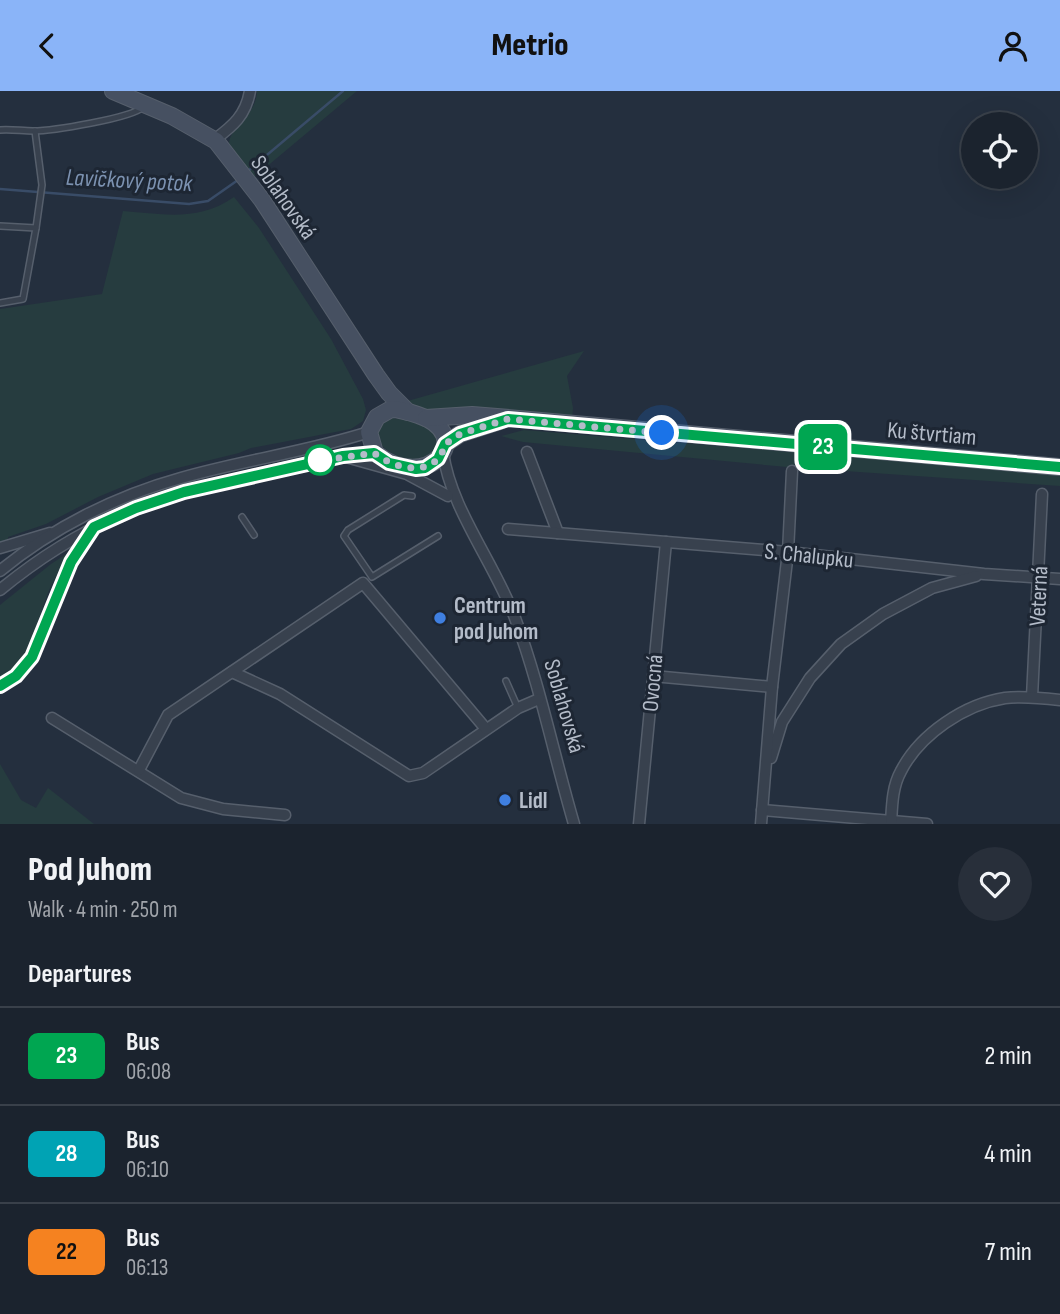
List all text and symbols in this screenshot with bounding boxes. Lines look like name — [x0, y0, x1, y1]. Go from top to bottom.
text: Metrio — [492, 26, 568, 65]
icon: back — [28, 27, 66, 65]
icon: person — [994, 27, 1032, 65]
map controls — [961, 112, 1038, 189]
button: locate — [961, 112, 1038, 189]
street label: Soblahovská — [244, 150, 322, 245]
water label: Lavičkový potok — [65, 163, 194, 198]
your location — [644, 415, 679, 450]
street label: Ku štvrtiam — [886, 416, 978, 452]
line badge: 23 — [792, 424, 854, 470]
text: 23 — [812, 432, 834, 461]
unlabelled marker — [305, 445, 335, 475]
street label: S. Chalupku — [763, 537, 855, 575]
street label: Veterná — [1023, 565, 1055, 627]
place label: Centrum pod Juhom — [454, 592, 538, 646]
marker: Centrum pod Juhom — [432, 610, 448, 626]
street label: Ovocná — [637, 653, 669, 713]
street label: Soblahovská — [537, 656, 591, 756]
place label: Lidl — [519, 787, 547, 815]
marker: Lidl — [497, 792, 513, 808]
button: heart — [958, 847, 1032, 921]
text: Pod Juhom — [28, 850, 152, 890]
text: Walk · 4 min · 250 m — [28, 896, 178, 924]
text: Departures — [28, 959, 132, 990]
text: Bus — [126, 1027, 160, 1058]
text: 23 — [56, 1041, 77, 1070]
text: 2 min — [984, 1041, 1032, 1072]
text: 06:08 — [126, 1058, 171, 1086]
text: Bus — [126, 1125, 160, 1156]
text: 28 — [56, 1139, 77, 1168]
text: 4 min — [984, 1139, 1032, 1170]
text: 06:10 — [126, 1156, 169, 1184]
text: Bus — [126, 1223, 160, 1254]
text: 22 — [56, 1237, 77, 1266]
text: 7 min — [985, 1237, 1032, 1268]
text: 06:13 — [126, 1254, 168, 1282]

